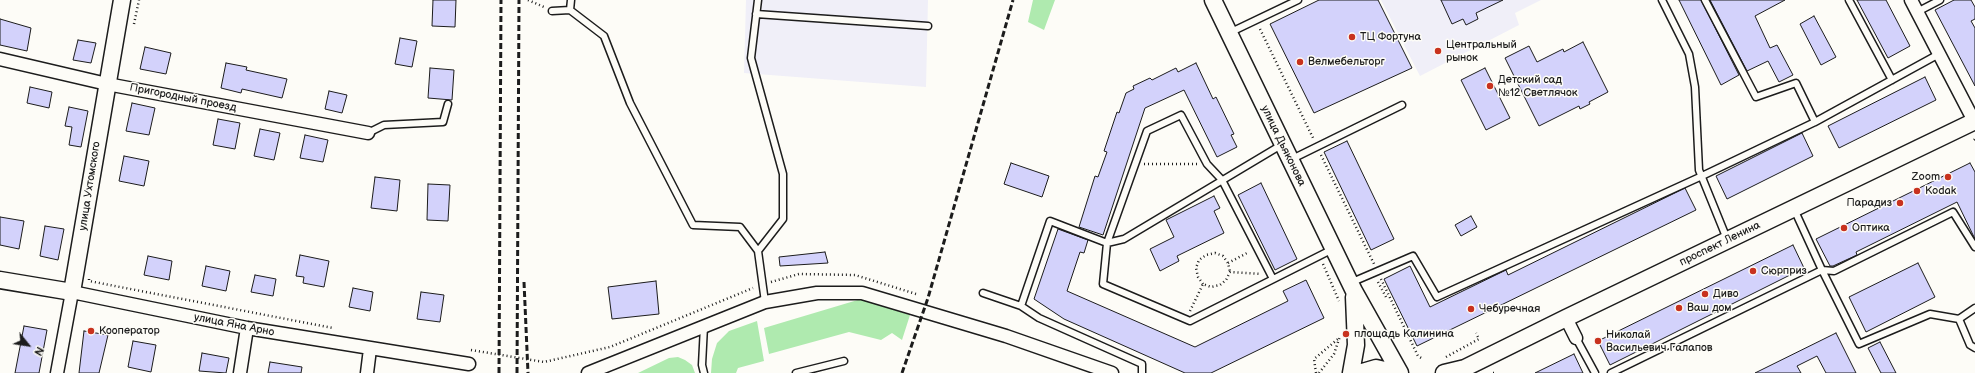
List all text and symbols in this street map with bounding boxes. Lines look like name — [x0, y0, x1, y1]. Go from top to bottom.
place label: ТЦ Фортуна — [1360, 30, 1421, 44]
marker: ТЦ Фортуна — [1347, 32, 1357, 42]
place label: Центральный рынок — [1446, 38, 1517, 64]
marker: Центральный рынок — [1433, 46, 1443, 56]
place label: Велмебельторг — [1308, 55, 1385, 69]
marker: Велмебельторг — [1295, 57, 1305, 67]
place label: Детский сад №12 Светлячок — [1498, 73, 1578, 99]
street label: Пригородный проезд — [128, 81, 238, 115]
marker: Детский сад №12 Светлячок — [1485, 81, 1495, 91]
street label: улица Дьяконова — [1258, 103, 1308, 189]
street label: улица Ухтомского — [76, 141, 104, 231]
place label: Zoom — [1912, 170, 1940, 184]
marker: Zoom — [1943, 172, 1953, 182]
place label: Kodak — [1925, 184, 1956, 198]
marker: Kodak — [1912, 186, 1922, 196]
place label: Парадиз — [1846, 196, 1892, 210]
marker: Парадиз — [1895, 198, 1905, 208]
street label: проспект Ленина — [1677, 219, 1763, 269]
place label: Оптика — [1852, 221, 1890, 235]
marker: Оптика — [1839, 223, 1849, 233]
place label: Сюрприз — [1761, 264, 1807, 278]
marker: Сюрприз — [1748, 266, 1758, 276]
place label: Диво — [1713, 287, 1738, 301]
marker: Диво — [1700, 289, 1710, 299]
place label: Ваш дом — [1687, 301, 1732, 315]
place label: Чебуречная — [1479, 302, 1540, 316]
marker: Ваш дом — [1674, 303, 1684, 313]
marker: Чебуречная — [1466, 304, 1476, 314]
street label: улица Яна Арно — [193, 311, 275, 339]
place label: Кооператор — [99, 324, 160, 338]
north arrow — [8, 325, 48, 365]
marker: Кооператор — [86, 326, 96, 336]
place label: площадь Калинина — [1354, 327, 1454, 341]
place label: Николай Васильевич Галапов — [1606, 328, 1713, 354]
marker: площадь Калинина — [1341, 329, 1351, 339]
marker: Николай Васильевич Галапов — [1593, 336, 1603, 346]
text: N — [31, 344, 47, 358]

